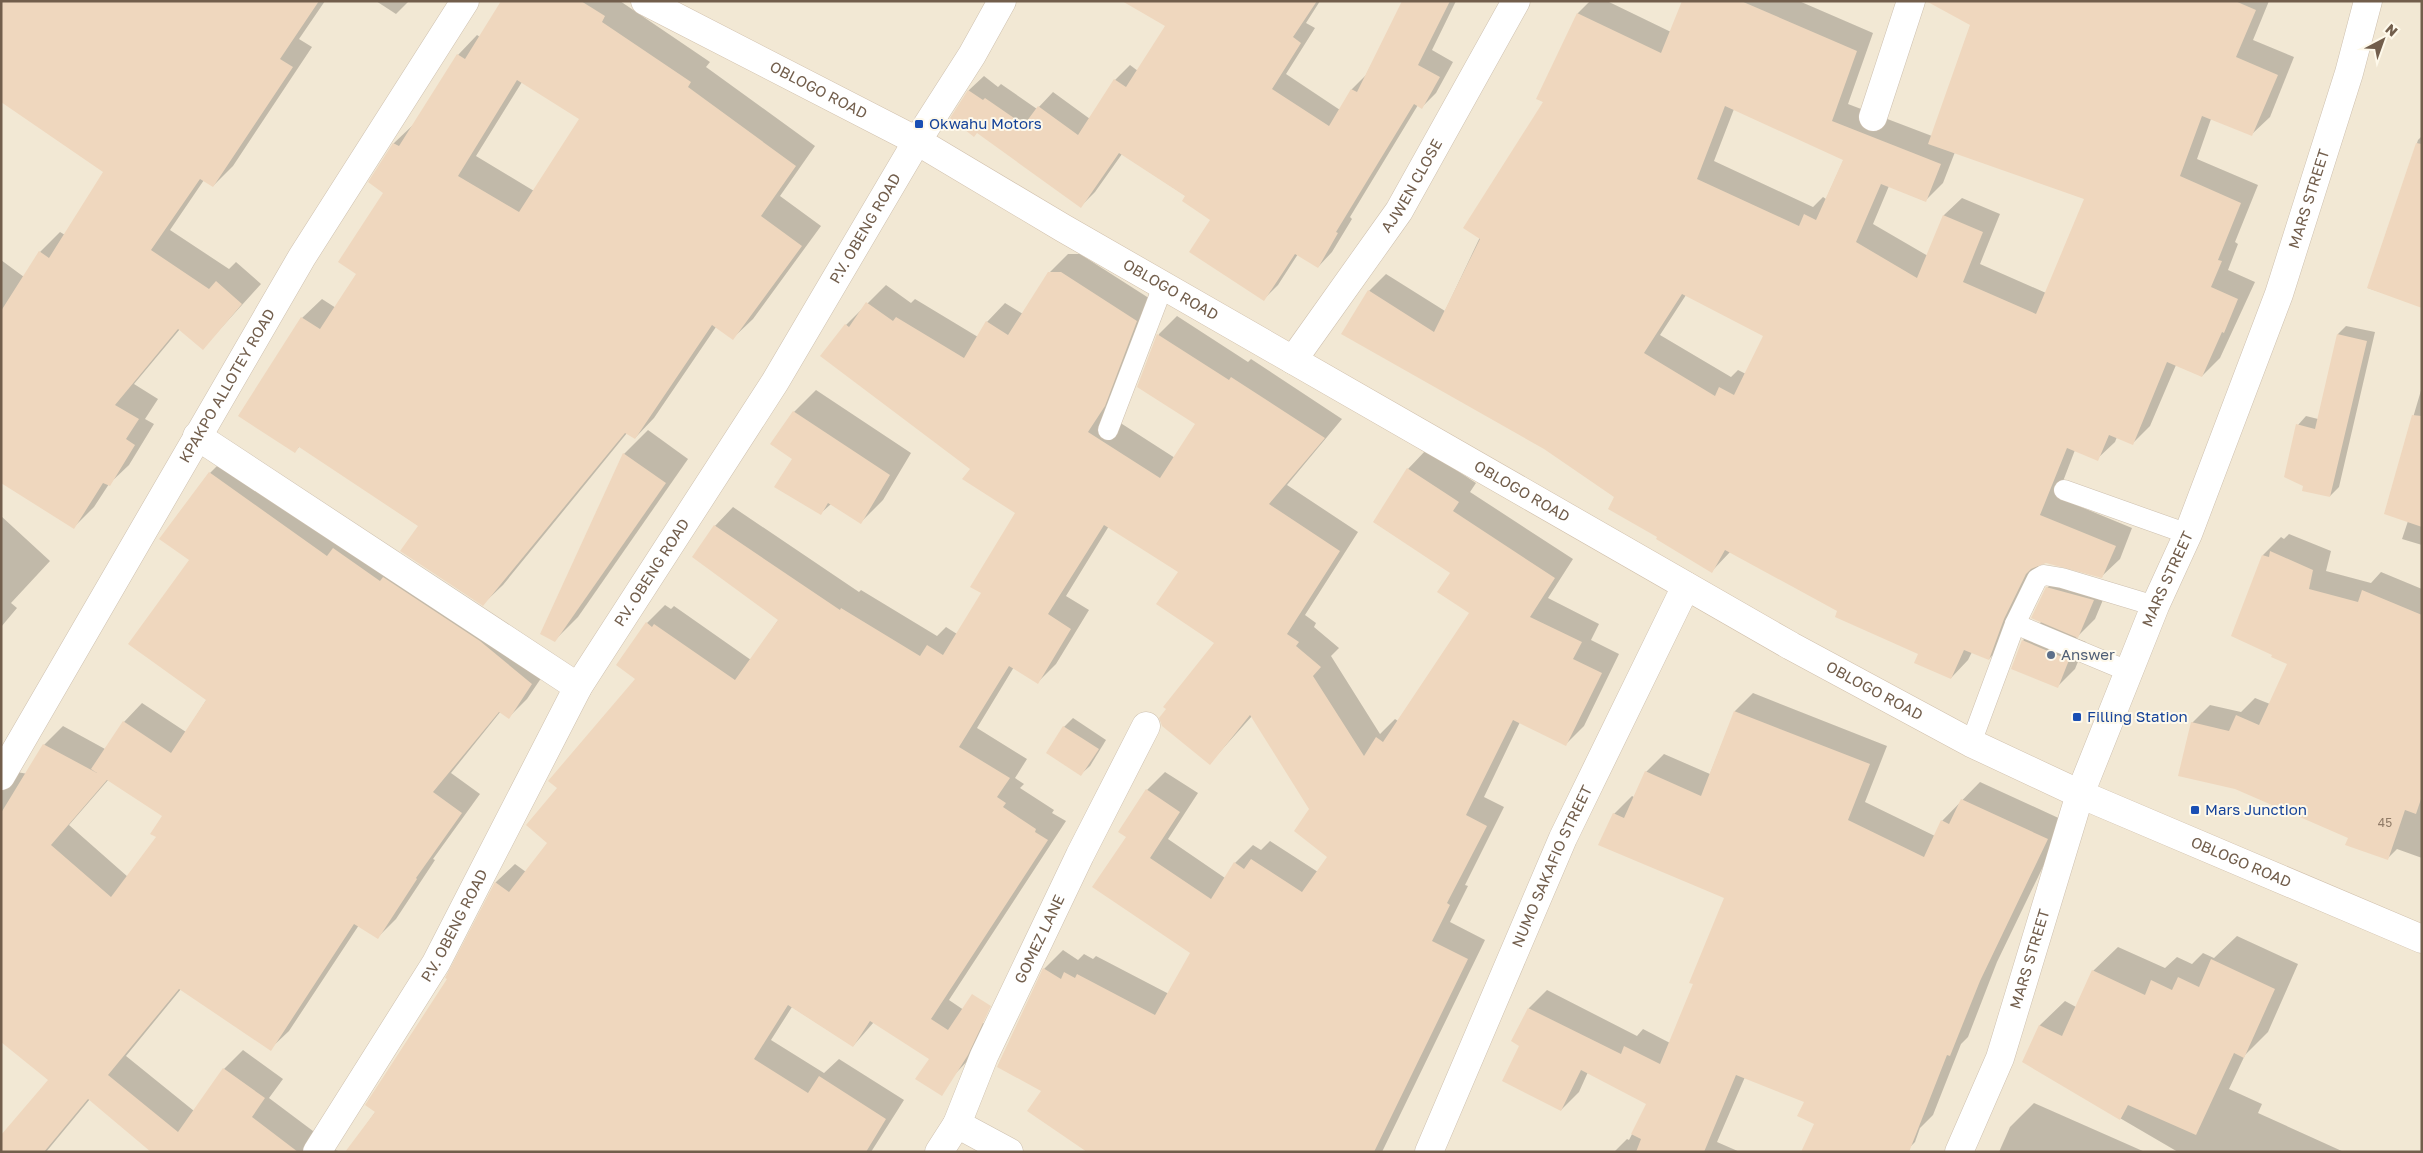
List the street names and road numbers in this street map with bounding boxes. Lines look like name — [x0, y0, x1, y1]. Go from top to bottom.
street label: OBLOGO ROAD — [767, 57, 871, 122]
street label: AJWEN CLOSE — [1377, 136, 1445, 236]
street label: MARS STREET — [2284, 147, 2332, 251]
street label: P.V. OBENG ROAD — [825, 170, 904, 286]
street label: OBLOGO ROAD — [1120, 254, 1222, 323]
street label: KPAKPO ALLOTEY ROAD — [175, 305, 278, 466]
street label: OBLOGO ROAD — [1471, 456, 1573, 525]
street label: P.V. OBENG ROAD — [610, 515, 693, 629]
street label: MARS STREET — [2138, 528, 2196, 629]
street label: OBLOGO ROAD — [1823, 657, 1926, 723]
street label: NUMO SAKAFIO STREET — [1507, 782, 1595, 950]
street label: OBLOGO ROAD — [2188, 832, 2294, 891]
street label: P.V. OBENG ROAD — [416, 866, 491, 985]
street label: GOMEZ LANE — [1010, 891, 1068, 986]
street label: MARS STREET — [2005, 907, 2053, 1011]

